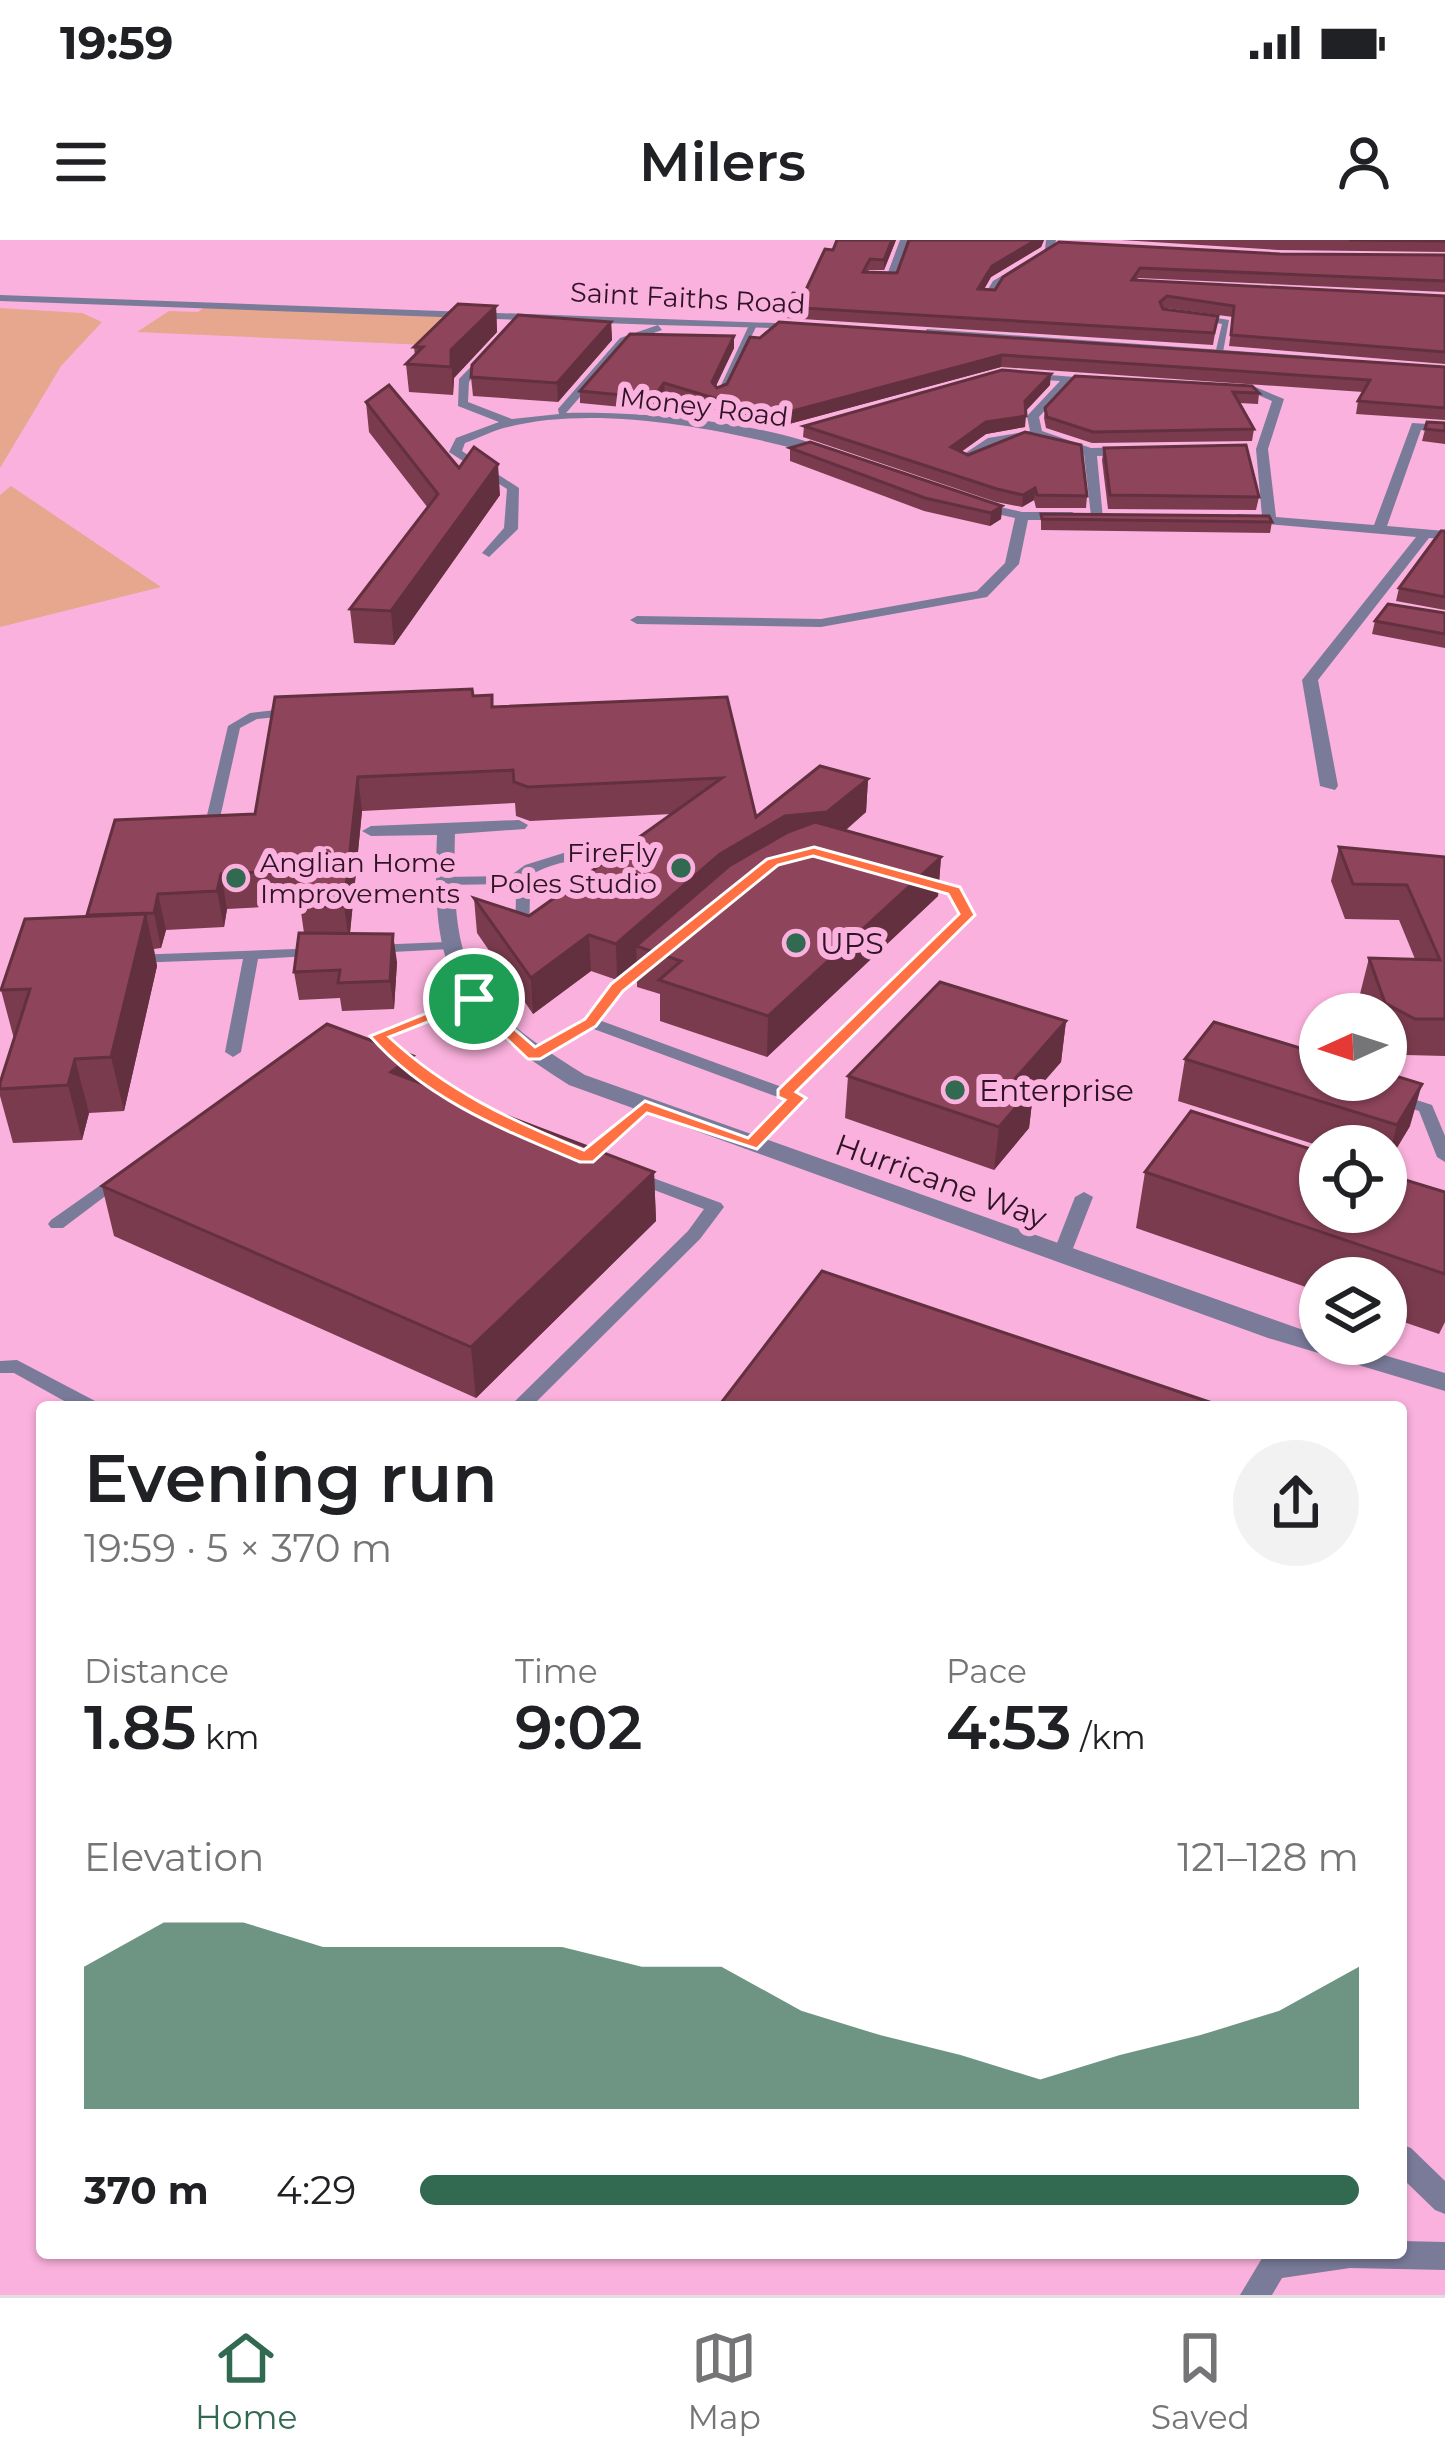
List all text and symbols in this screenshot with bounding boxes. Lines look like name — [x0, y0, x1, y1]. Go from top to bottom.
text: 19:59 — [60, 15, 174, 70]
icon: menu — [48, 129, 114, 195]
text: Milers — [639, 129, 806, 195]
icon: person — [1331, 129, 1397, 195]
street label: Saint Faiths Road — [569, 275, 807, 321]
street label: Money Road — [618, 380, 790, 434]
place label: FireFly Poles Studio — [489, 836, 657, 900]
place label: Anglian Home Improvements — [260, 846, 460, 910]
marker: FireFly Poles Studio — [668, 855, 694, 881]
marker: Anglian Home Improvements — [223, 865, 249, 891]
place label: UPS — [820, 925, 884, 962]
marker: UPS — [783, 930, 809, 956]
pin — [423, 948, 525, 1050]
icon: arrive — [441, 966, 507, 1032]
north arrow — [1299, 993, 1407, 1101]
map controls — [1299, 993, 1407, 1365]
place label: Enterprise — [979, 1072, 1134, 1109]
marker: Enterprise — [942, 1077, 968, 1103]
button: locate — [1299, 1125, 1407, 1233]
street label: Hurricane Way — [830, 1126, 1052, 1237]
button: layers — [1299, 1257, 1407, 1365]
text: Evening run — [84, 1438, 497, 1519]
button: share — [1233, 1440, 1359, 1566]
text: 19:59 · 5 × 370 m — [84, 1524, 392, 1572]
text: Distance — [84, 1651, 229, 1691]
text: Time — [515, 1651, 598, 1691]
text: Pace — [946, 1651, 1027, 1691]
text: 1.85 — [84, 1691, 196, 1764]
text: 9:02 — [515, 1691, 642, 1764]
text: 4:53 — [946, 1691, 1071, 1764]
text: km — [196, 1717, 259, 1757]
text: /km — [1071, 1717, 1146, 1757]
text: Elevation — [84, 1833, 264, 1881]
text: 121–128 m — [1177, 1833, 1359, 1881]
text: 370 m — [84, 2166, 209, 2214]
text: 4:29 — [276, 2166, 356, 2214]
tab: Home — [195, 2325, 297, 2437]
tab: Map — [687, 2325, 761, 2437]
tab: Saved — [1151, 2325, 1250, 2437]

